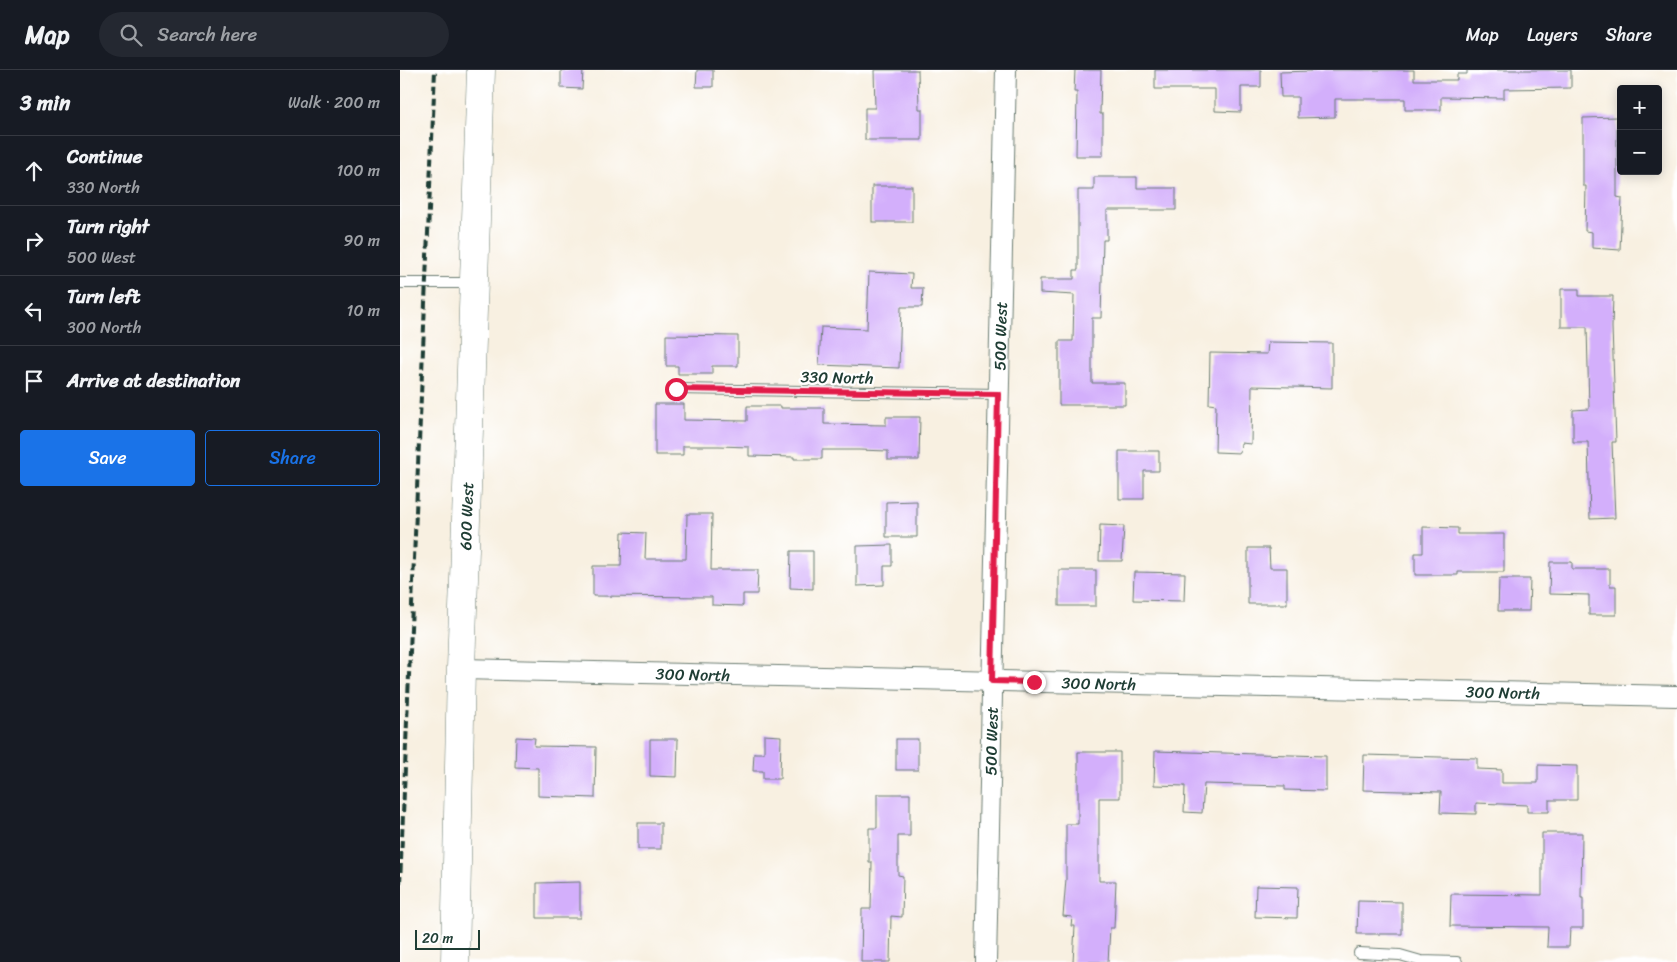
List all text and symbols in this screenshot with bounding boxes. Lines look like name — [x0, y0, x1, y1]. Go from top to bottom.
search box — [99, 12, 449, 57]
text: Map — [25, 14, 69, 56]
text: Search here — [157, 18, 257, 51]
text: Map — [1466, 19, 1499, 51]
text: Layers — [1527, 19, 1578, 51]
text: Share — [1606, 19, 1652, 51]
icon: search — [117, 21, 145, 49]
text: 3 min — [20, 84, 70, 122]
map controls — [1617, 85, 1662, 175]
button: + — [1617, 85, 1662, 130]
text: Walk · 200 m — [288, 88, 380, 117]
button: − — [1617, 130, 1662, 175]
text: Continue — [67, 140, 143, 173]
text: 100 m — [336, 156, 380, 185]
icon: ahead — [20, 157, 48, 185]
text: 330 North — [67, 173, 140, 202]
text: Turn right — [67, 210, 149, 243]
text: 90 m — [344, 226, 380, 255]
icon: right — [20, 227, 48, 255]
text: 500 West — [67, 243, 136, 272]
text: Turn left — [67, 280, 140, 313]
text: 10 m — [347, 296, 380, 325]
icon: left — [20, 297, 48, 325]
street label: 500 West — [985, 301, 1016, 371]
text: 300 North — [67, 313, 141, 342]
street label: 330 North — [800, 362, 874, 393]
text: Arrive at destination — [67, 364, 240, 397]
icon: arrive — [20, 367, 48, 395]
route start — [665, 378, 688, 401]
button: Save — [20, 430, 195, 486]
button: Share — [205, 430, 380, 486]
street label: 600 West — [451, 481, 482, 551]
street label: 300 North — [655, 659, 730, 690]
street label: 300 North — [1061, 668, 1136, 699]
route end — [1023, 671, 1046, 694]
street label: 300 North — [1465, 677, 1540, 708]
street label: 500 West — [976, 706, 1007, 776]
text: 20 m — [422, 926, 453, 951]
scale bar — [415, 927, 480, 950]

